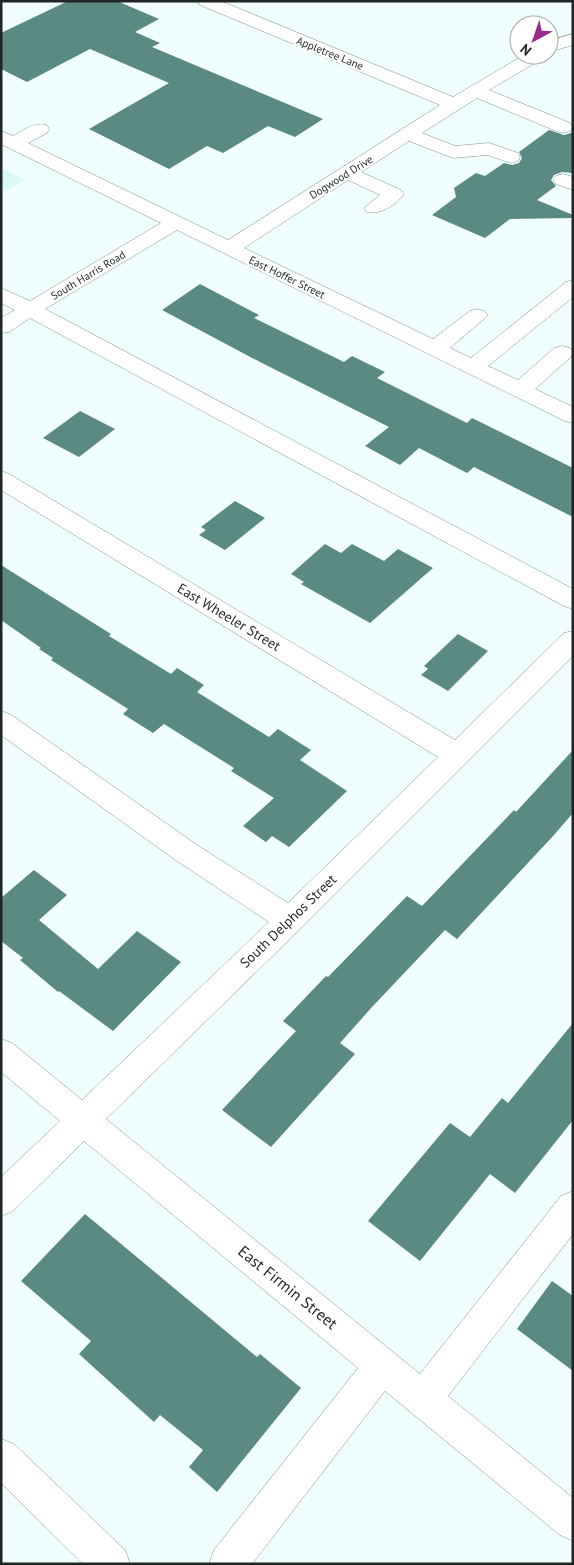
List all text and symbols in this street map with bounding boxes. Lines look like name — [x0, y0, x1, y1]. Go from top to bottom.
north arrow — [509, 15, 559, 65]
street label: Appletree Lane — [294, 33, 366, 73]
text: N — [516, 40, 535, 60]
street label: Dogwood Drive — [307, 152, 376, 202]
street label: South Harris Road — [48, 247, 128, 303]
street label: East Hoffer Street — [247, 253, 328, 302]
street label: East Wheeler Street — [174, 579, 284, 655]
street label: South Delphos Street — [236, 870, 340, 972]
street label: East Firmin Street — [234, 1241, 342, 1334]

